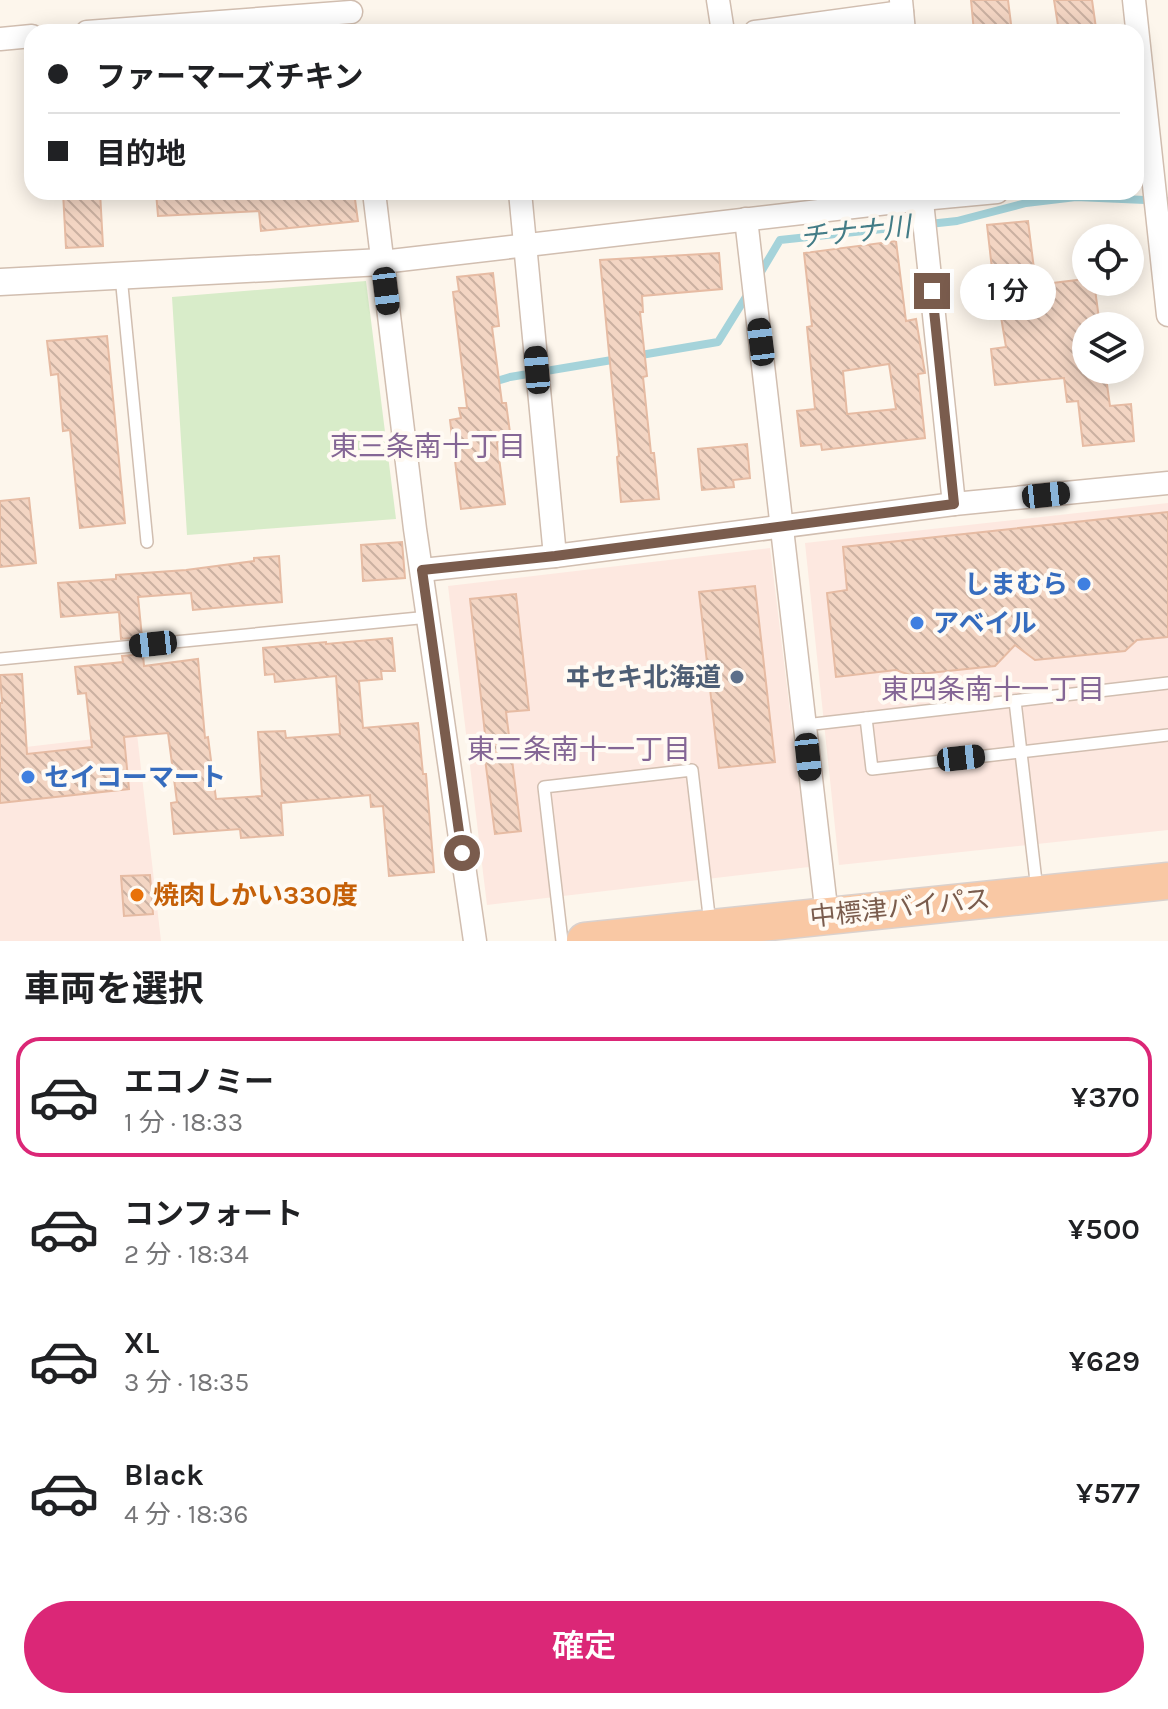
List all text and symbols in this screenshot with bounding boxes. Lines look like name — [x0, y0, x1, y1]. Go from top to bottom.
text: ファーマーズチキン — [96, 59, 364, 95]
text: 目的地 — [96, 136, 186, 172]
water label: チナナ川 — [798, 209, 915, 254]
map controls — [1072, 224, 1144, 384]
button: locate — [1072, 224, 1144, 296]
callout: 1 分 — [960, 263, 1056, 319]
car — [371, 266, 401, 316]
route end — [914, 273, 950, 309]
text: 1 分 — [987, 276, 1029, 307]
button: layers — [1072, 312, 1144, 384]
car — [746, 317, 776, 367]
car — [523, 345, 551, 395]
district label: 東三条南十丁目 — [330, 430, 526, 463]
car — [1021, 481, 1071, 509]
place label: しまむら — [964, 569, 1068, 600]
marker: しまむら — [1075, 575, 1093, 593]
place label: アベイル — [933, 608, 1036, 639]
marker: アベイル — [908, 614, 926, 632]
car — [128, 630, 178, 658]
place label: ヰセキ北海道 — [565, 662, 721, 693]
marker: ヰセキ北海道 — [728, 668, 746, 686]
district label: 東四条南十一丁目 — [881, 673, 1105, 706]
car — [794, 732, 822, 782]
district label: 東三条南十一丁目 — [467, 733, 691, 766]
car — [936, 744, 986, 772]
place label: セイコーマート — [44, 762, 226, 793]
marker: セイコーマート — [19, 768, 37, 786]
route start — [444, 835, 480, 871]
place label: 焼肉しかい330度 — [153, 880, 358, 911]
street label: 中標津バイパス — [808, 883, 992, 933]
marker: 焼肉しかい330度 — [128, 886, 146, 904]
text: 車両を選択 — [24, 968, 204, 1010]
icon: car — [28, 1061, 100, 1133]
text: エコノミー — [124, 1064, 274, 1100]
text: ¥370 — [1071, 1079, 1140, 1115]
text: 1 分 · 18:33 — [124, 1107, 243, 1138]
icon: car — [28, 1193, 100, 1265]
text: コンフォート — [124, 1196, 303, 1232]
text: ¥500 — [1068, 1211, 1140, 1247]
text: 2 分 · 18:34 — [124, 1239, 249, 1270]
icon: car — [28, 1325, 100, 1397]
text: XL — [124, 1325, 159, 1361]
text: ¥629 — [1069, 1343, 1140, 1379]
text: 3 分 · 18:35 — [124, 1367, 249, 1398]
icon: car — [28, 1457, 100, 1529]
text: Black — [124, 1457, 204, 1493]
text: ¥577 — [1076, 1475, 1140, 1511]
text: 4 分 · 18:36 — [124, 1499, 249, 1530]
button: 確定 — [24, 1601, 1144, 1693]

